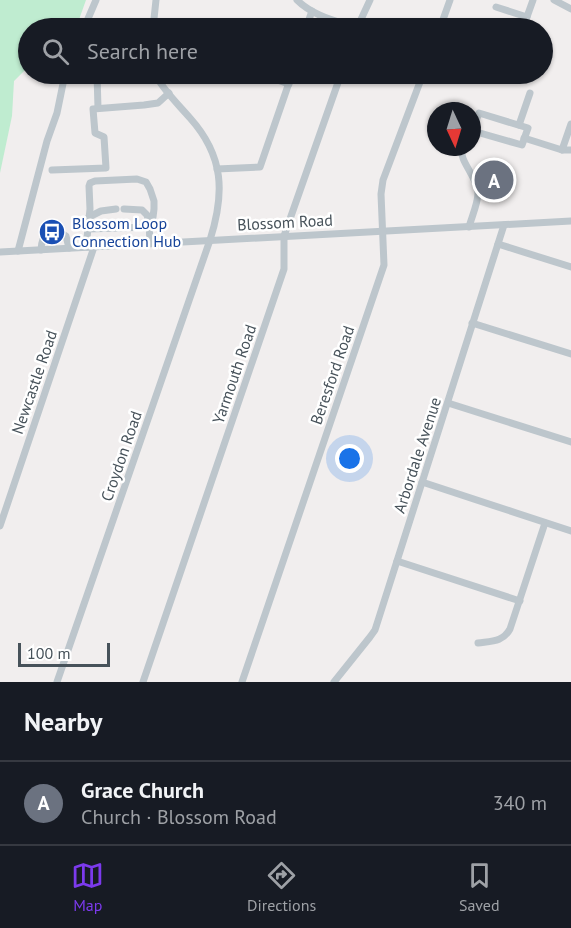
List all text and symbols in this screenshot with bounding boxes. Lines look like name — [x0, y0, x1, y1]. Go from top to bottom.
search box — [18, 18, 553, 84]
icon: search — [39, 35, 72, 68]
text: Search here — [87, 37, 198, 65]
north arrow — [427, 102, 481, 156]
pin: A — [474, 158, 514, 202]
street label: Blossom Road — [237, 210, 333, 234]
place label: Blossom Loop Connection Hub — [72, 213, 181, 251]
bus stop icon: Blossom Loop Connection Hub — [37, 217, 67, 247]
street label: Yarmouth Road — [208, 322, 260, 426]
street label: Beresford Road — [306, 323, 358, 427]
street label: Newcastle Road — [7, 327, 61, 437]
street label: Arbordale Avenue — [389, 395, 445, 515]
street label: Croydon Road — [96, 408, 146, 504]
your location — [335, 444, 364, 473]
scale bar — [18, 640, 110, 668]
text: 100 m — [27, 643, 70, 663]
text: Nearby — [24, 705, 102, 738]
text: Grace Church — [81, 776, 204, 804]
text: A — [37, 790, 50, 816]
text: 340 m — [493, 790, 547, 816]
text: Church · Blossom Road — [81, 804, 277, 830]
tab: Map — [71, 859, 104, 915]
tab: Directions — [247, 859, 316, 915]
tab: Saved — [459, 859, 500, 915]

